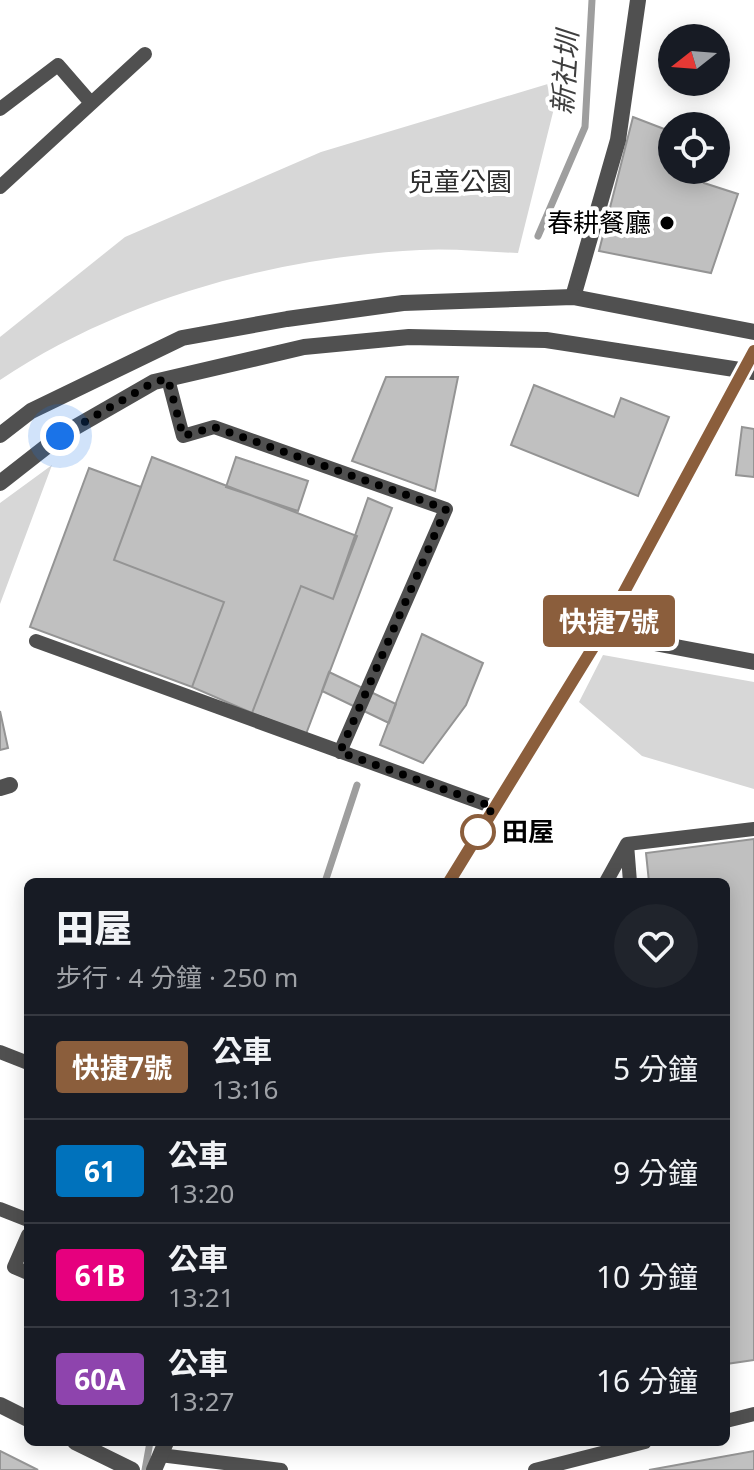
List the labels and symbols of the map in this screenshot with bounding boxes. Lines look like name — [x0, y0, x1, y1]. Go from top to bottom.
north arrow — [658, 24, 730, 96]
water label: 新社圳 — [542, 26, 586, 116]
park label: 兒童公園 — [408, 163, 512, 199]
place label: 春耕餐廳 — [547, 204, 651, 240]
marker: 春耕餐廳 — [658, 214, 676, 232]
your location — [40, 416, 80, 456]
line badge: 快捷7號 — [553, 595, 665, 647]
place label: 田屋 — [502, 813, 554, 849]
marker: 田屋 — [461, 815, 495, 849]

